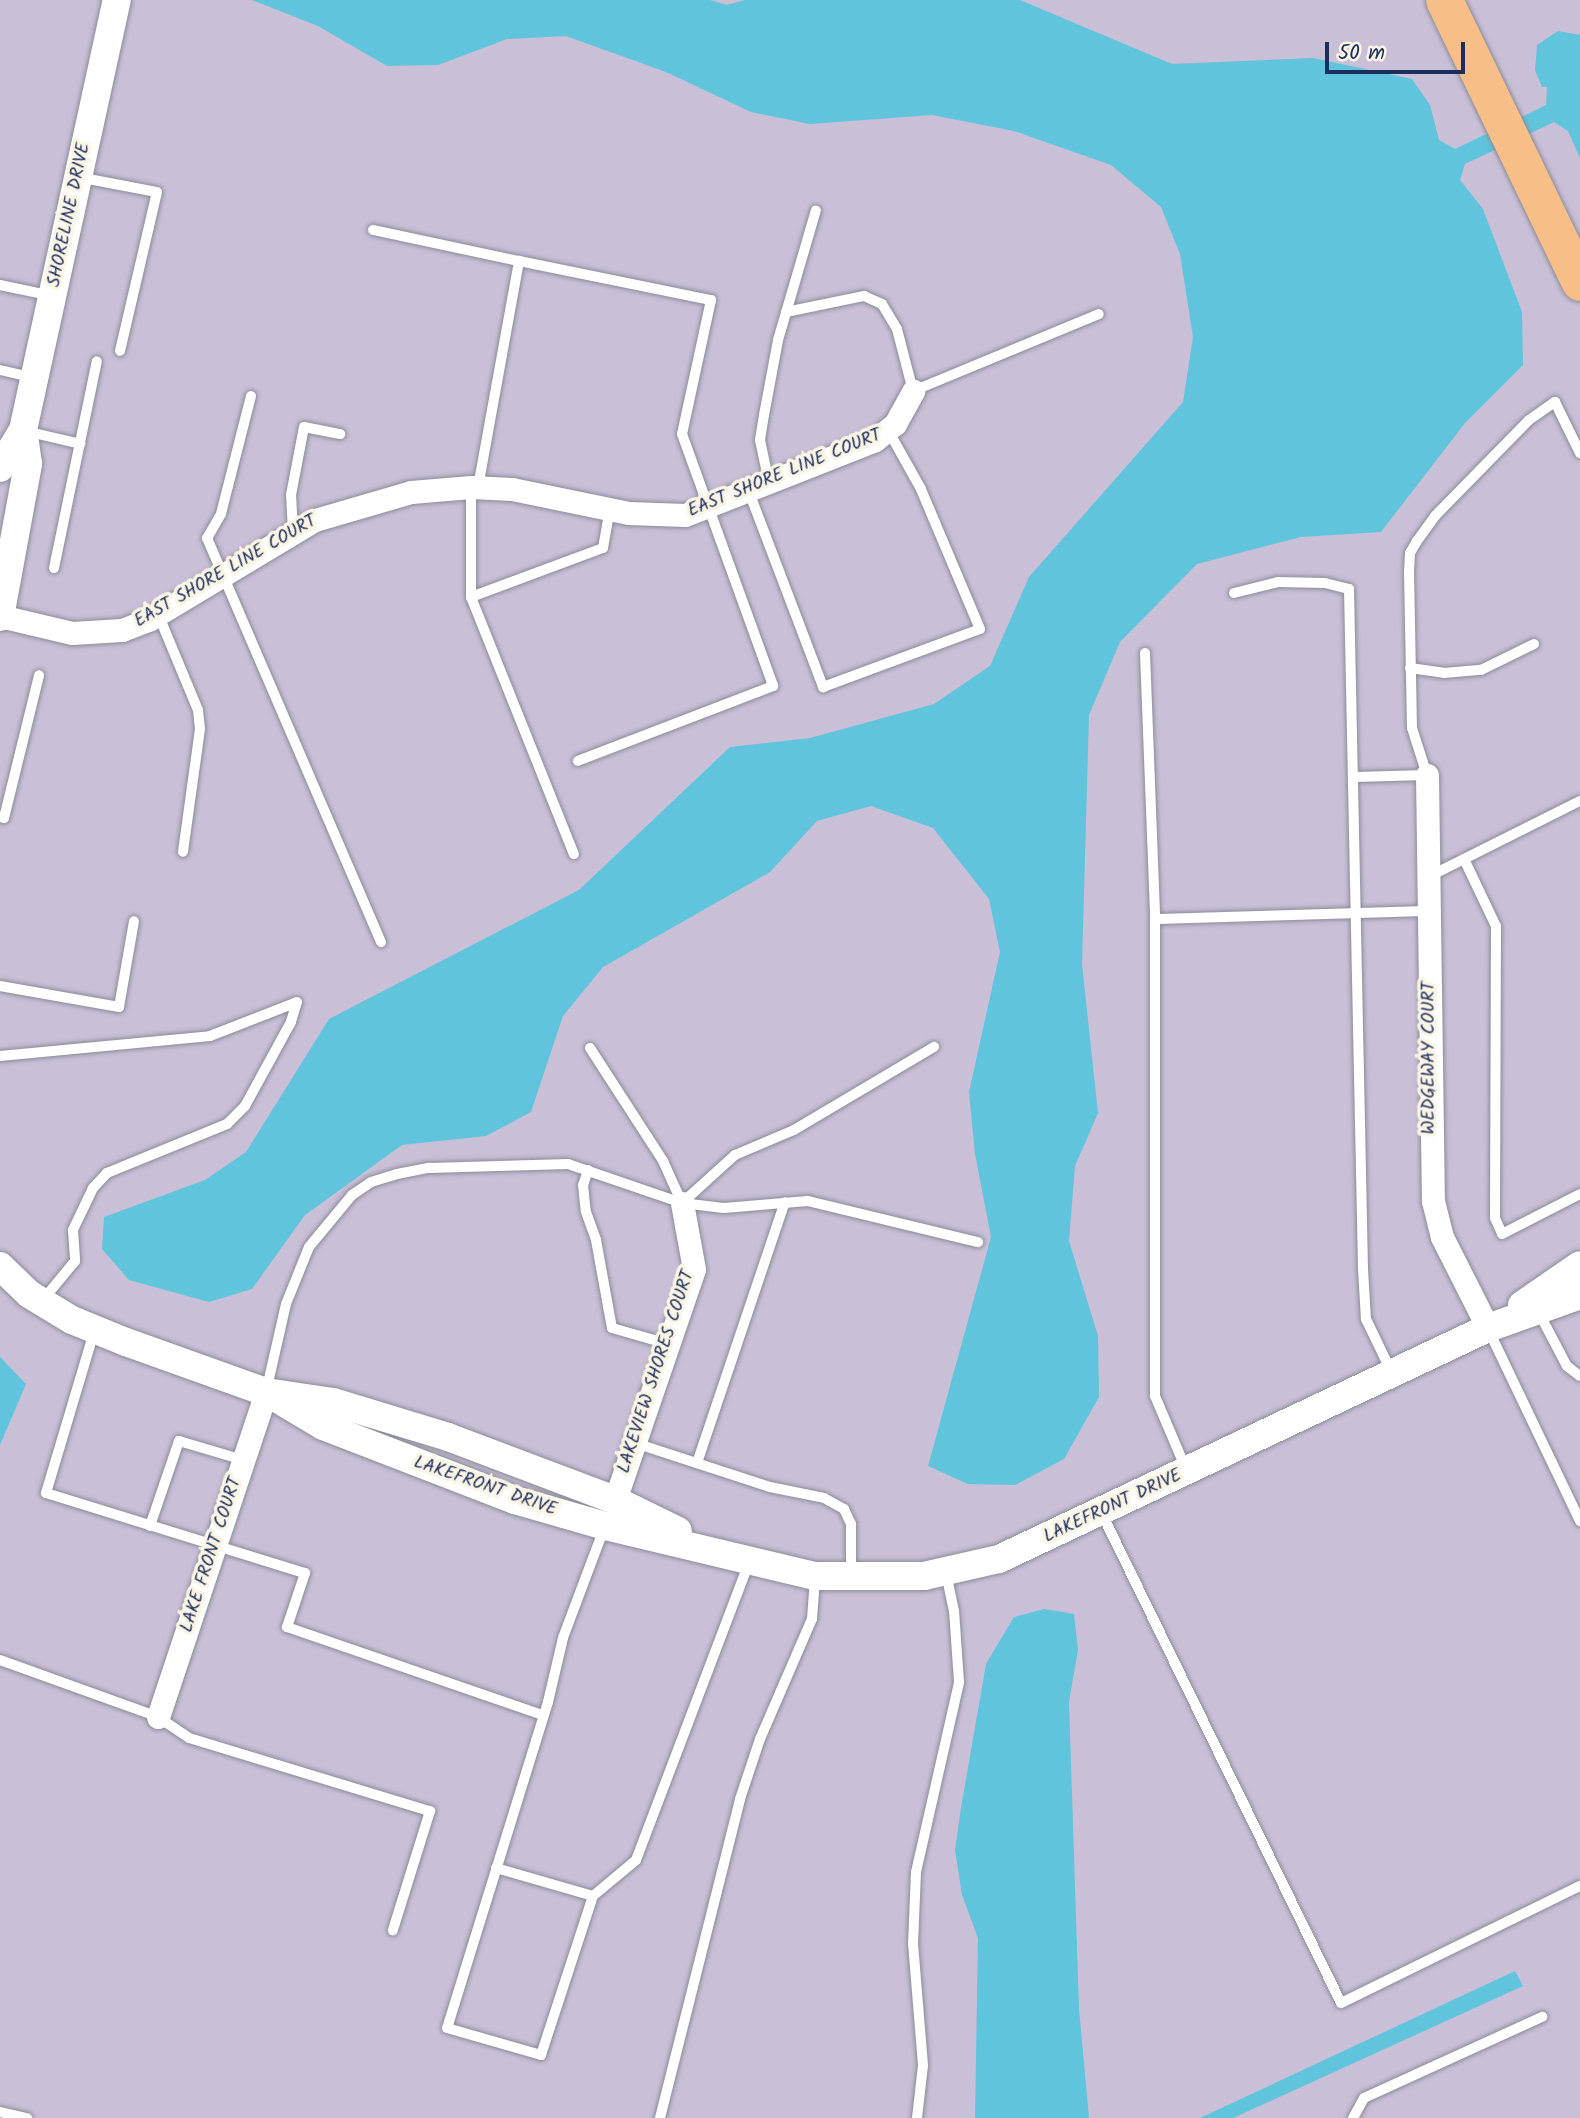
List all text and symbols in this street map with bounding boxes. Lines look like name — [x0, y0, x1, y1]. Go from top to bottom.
scale bar — [1328, 28, 1468, 72]
text: 50 m — [1338, 37, 1385, 70]
street label: SHORELINE DRIVE — [44, 141, 96, 289]
street label: EAST SHORE LINE COURT — [685, 425, 885, 523]
street label: EAST SHORE LINE COURT — [131, 511, 321, 633]
street label: WEDGEWAY COURT — [1419, 981, 1441, 1135]
street label: LAKEVIEW SHORES COURT — [614, 1268, 700, 1476]
street label: LAKEFRONT DRIVE — [411, 1452, 559, 1522]
street label: LAKEFRONT DRIVE — [1041, 1466, 1185, 1548]
street label: LAKE FRONT COURT — [177, 1475, 247, 1635]

